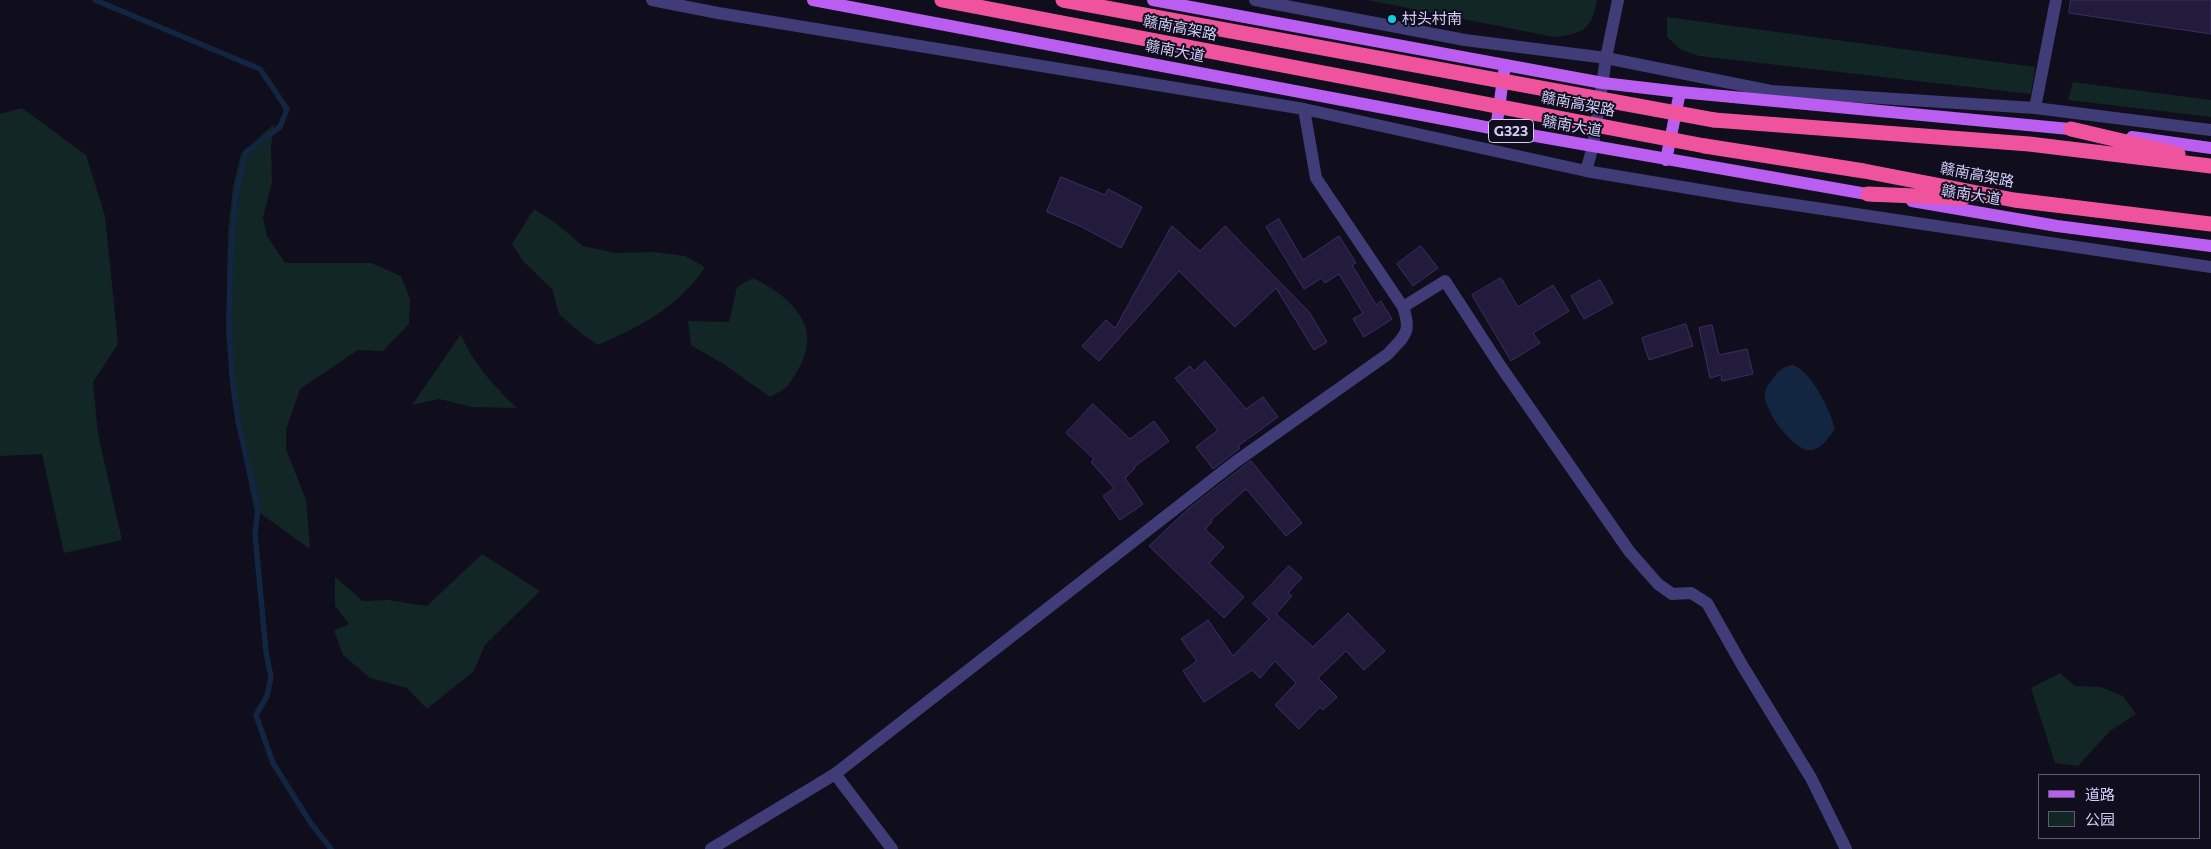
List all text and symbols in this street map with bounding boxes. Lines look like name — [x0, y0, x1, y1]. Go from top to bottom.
place label: 村头村南 — [1402, 10, 1462, 28]
street label: 赣南高架路 — [1141, 12, 1219, 44]
marker: 村头村南 — [1386, 13, 1398, 25]
street label: 赣南大道 — [1144, 36, 1206, 66]
street label: 赣南高架路 — [1539, 88, 1617, 120]
street label: 赣南大道 — [1541, 112, 1603, 140]
road number: G323 — [1488, 120, 1534, 142]
street label: 赣南高架路 — [1938, 159, 2016, 191]
street label: 赣南大道 — [1940, 181, 2002, 209]
legend — [2038, 774, 2201, 839]
text: 道路 — [2085, 785, 2115, 803]
text: 公园 — [2085, 810, 2115, 828]

